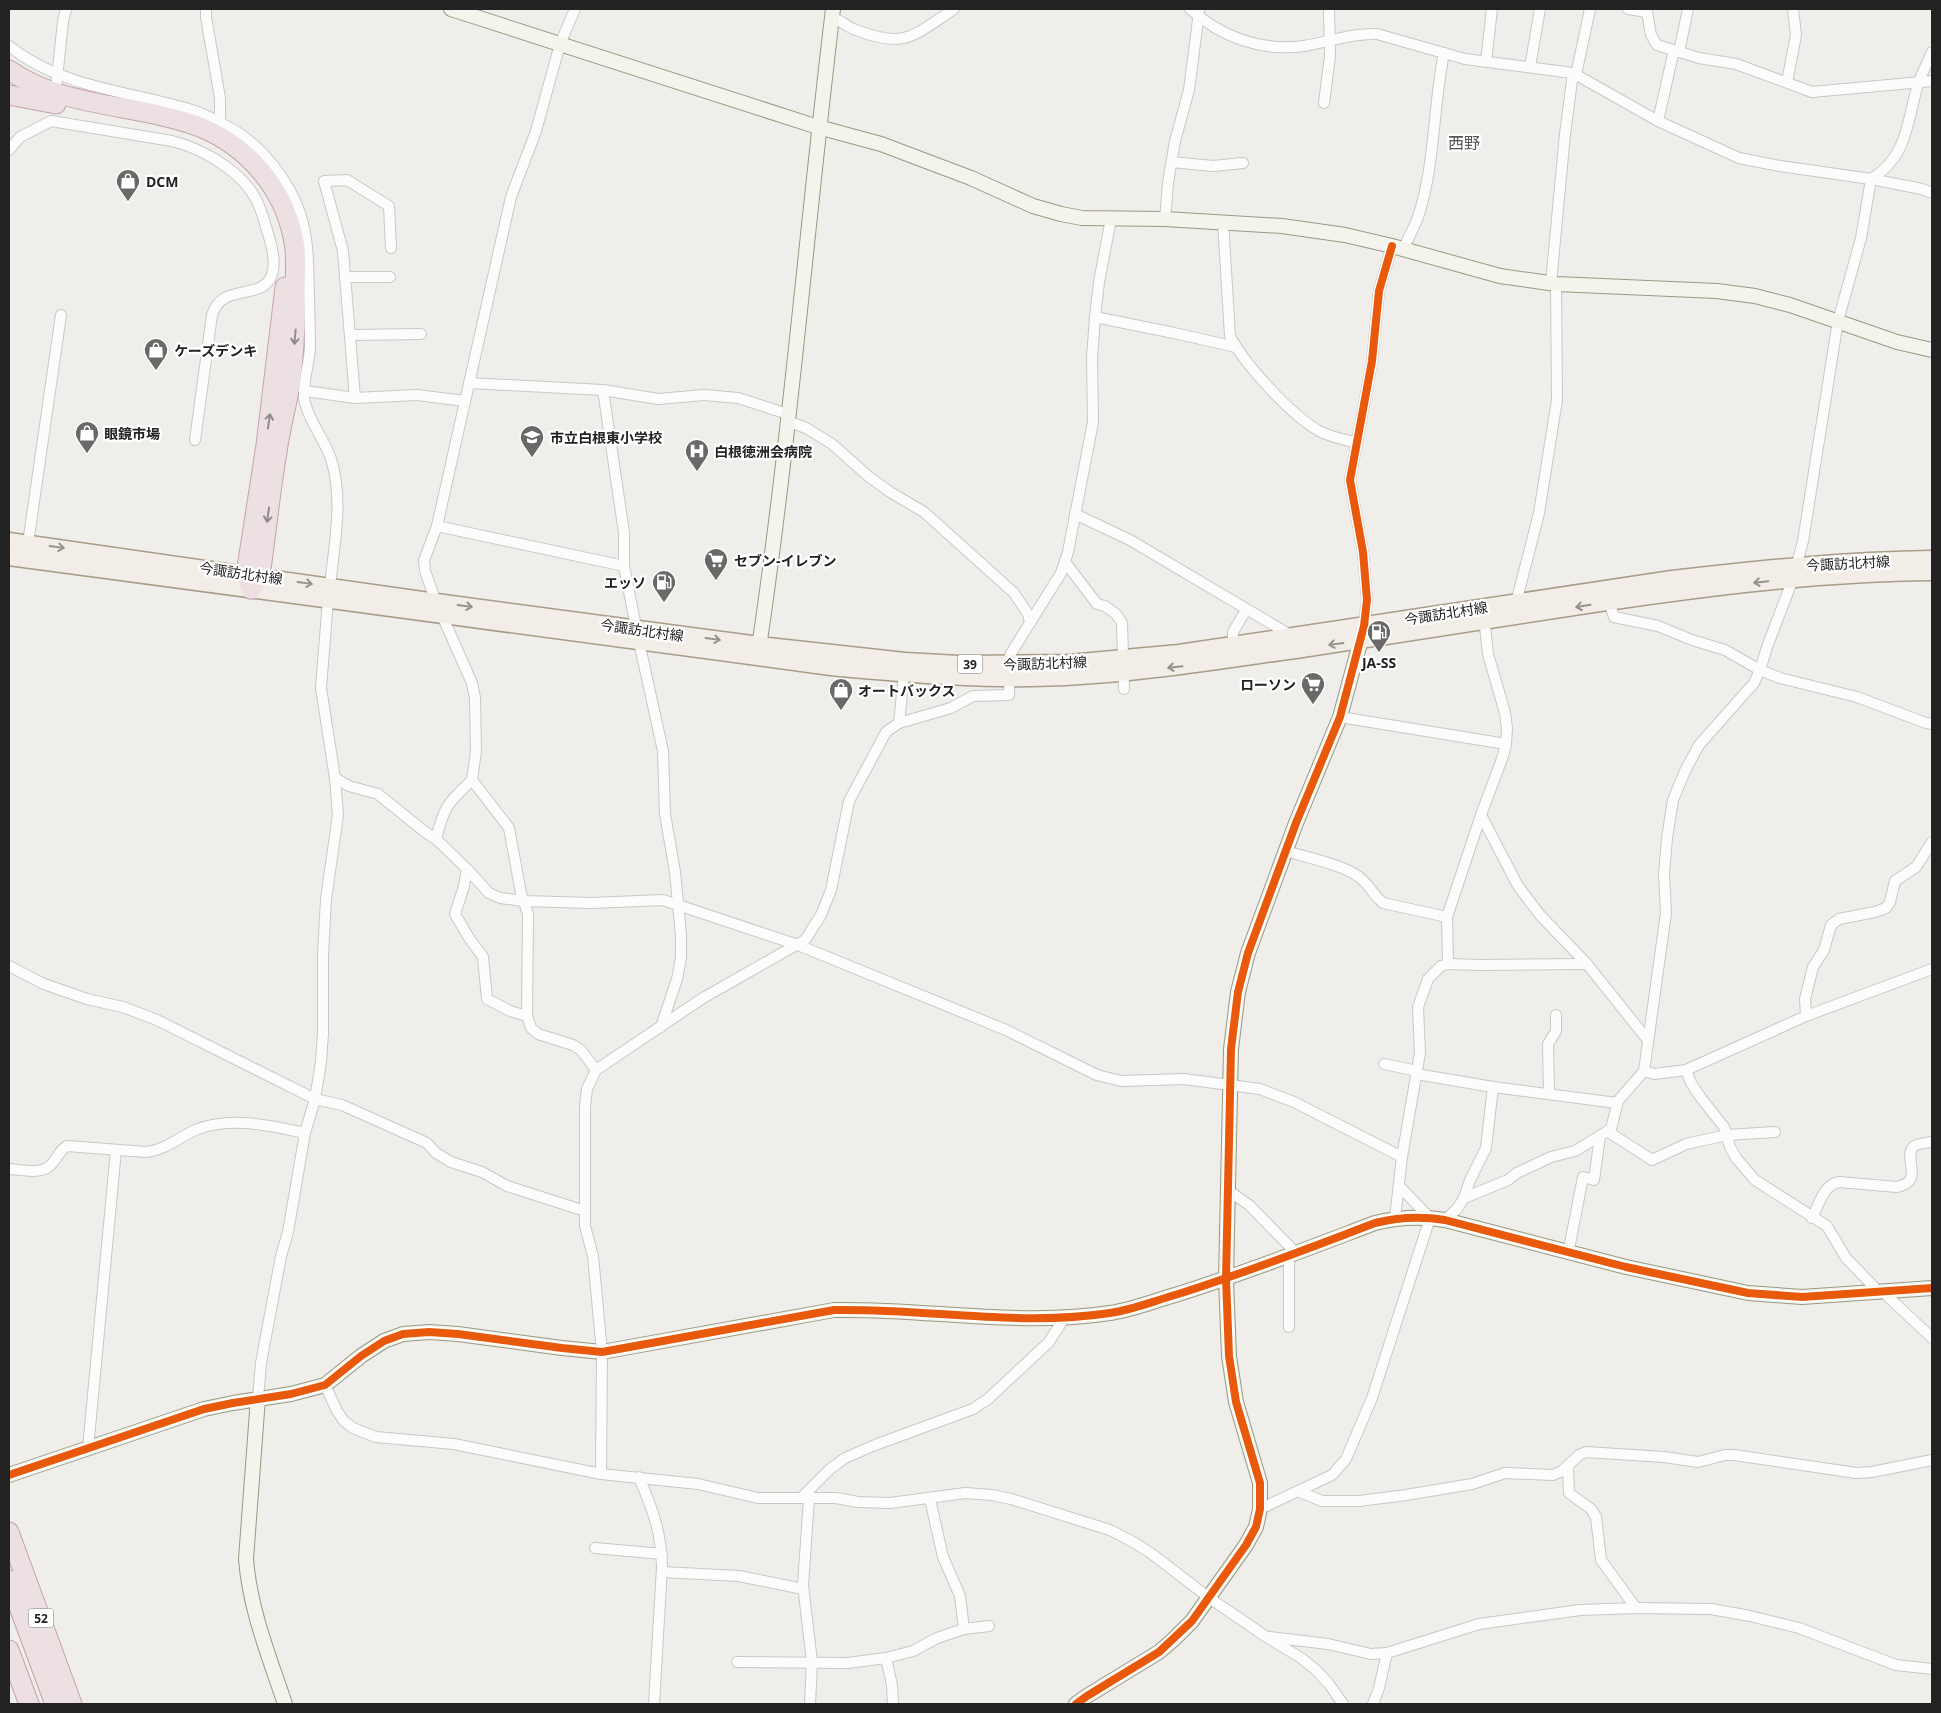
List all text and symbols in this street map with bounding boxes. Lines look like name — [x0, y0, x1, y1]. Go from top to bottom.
district label: 西野 — [1448, 132, 1480, 154]
shop icon: DCM — [115, 168, 141, 202]
place label: DCM — [146, 172, 178, 191]
one-way arrow — [290, 329, 300, 345]
shop icon: ケーズデンキ — [143, 337, 169, 371]
place label: ケーズデンキ — [174, 341, 257, 360]
one-way arrow — [264, 413, 274, 429]
shop icon: 眼鏡市場 — [74, 420, 100, 454]
place label: 眼鏡市場 — [104, 424, 160, 443]
school or university icon: 市立白根東小学校 — [519, 424, 545, 458]
place label: 市立白根東小学校 — [550, 428, 662, 447]
hospital icon: 白根徳洲会病院 — [684, 438, 710, 472]
place label: 白根徳洲会病院 — [714, 442, 812, 461]
one-way arrow — [263, 507, 273, 523]
one-way arrow — [49, 543, 65, 553]
supermarket icon: セブン-イレブン — [703, 547, 729, 581]
place label: セブン-イレブン — [734, 551, 837, 570]
street label: 今諏訪北村線 — [1806, 551, 1890, 575]
street label: 今諏訪北村線 — [198, 558, 284, 588]
fuel station icon: エッソ — [651, 569, 677, 603]
place label: エッソ — [604, 573, 646, 592]
one-way arrow — [1754, 577, 1770, 587]
one-way arrow — [296, 578, 312, 588]
street label: 今諏訪北村線 — [1403, 597, 1489, 629]
one-way arrow — [457, 601, 473, 611]
one-way arrow — [1575, 601, 1591, 611]
street label: 今諏訪北村線 — [599, 615, 685, 645]
fuel station icon: JA-SS — [1366, 619, 1392, 653]
one-way arrow — [705, 634, 721, 644]
one-way arrow — [1328, 639, 1344, 649]
street label: 今諏訪北村線 — [1003, 652, 1087, 674]
place label: JA-SS — [1360, 653, 1396, 672]
road number: 39 — [958, 654, 982, 674]
one-way arrow — [1167, 662, 1183, 672]
supermarket icon: ローソン — [1300, 671, 1326, 705]
place label: ローソン — [1240, 675, 1296, 694]
shop icon: オートバックス — [828, 677, 854, 711]
place label: オートバックス — [858, 681, 956, 700]
road number: 52 — [28, 1609, 54, 1628]

